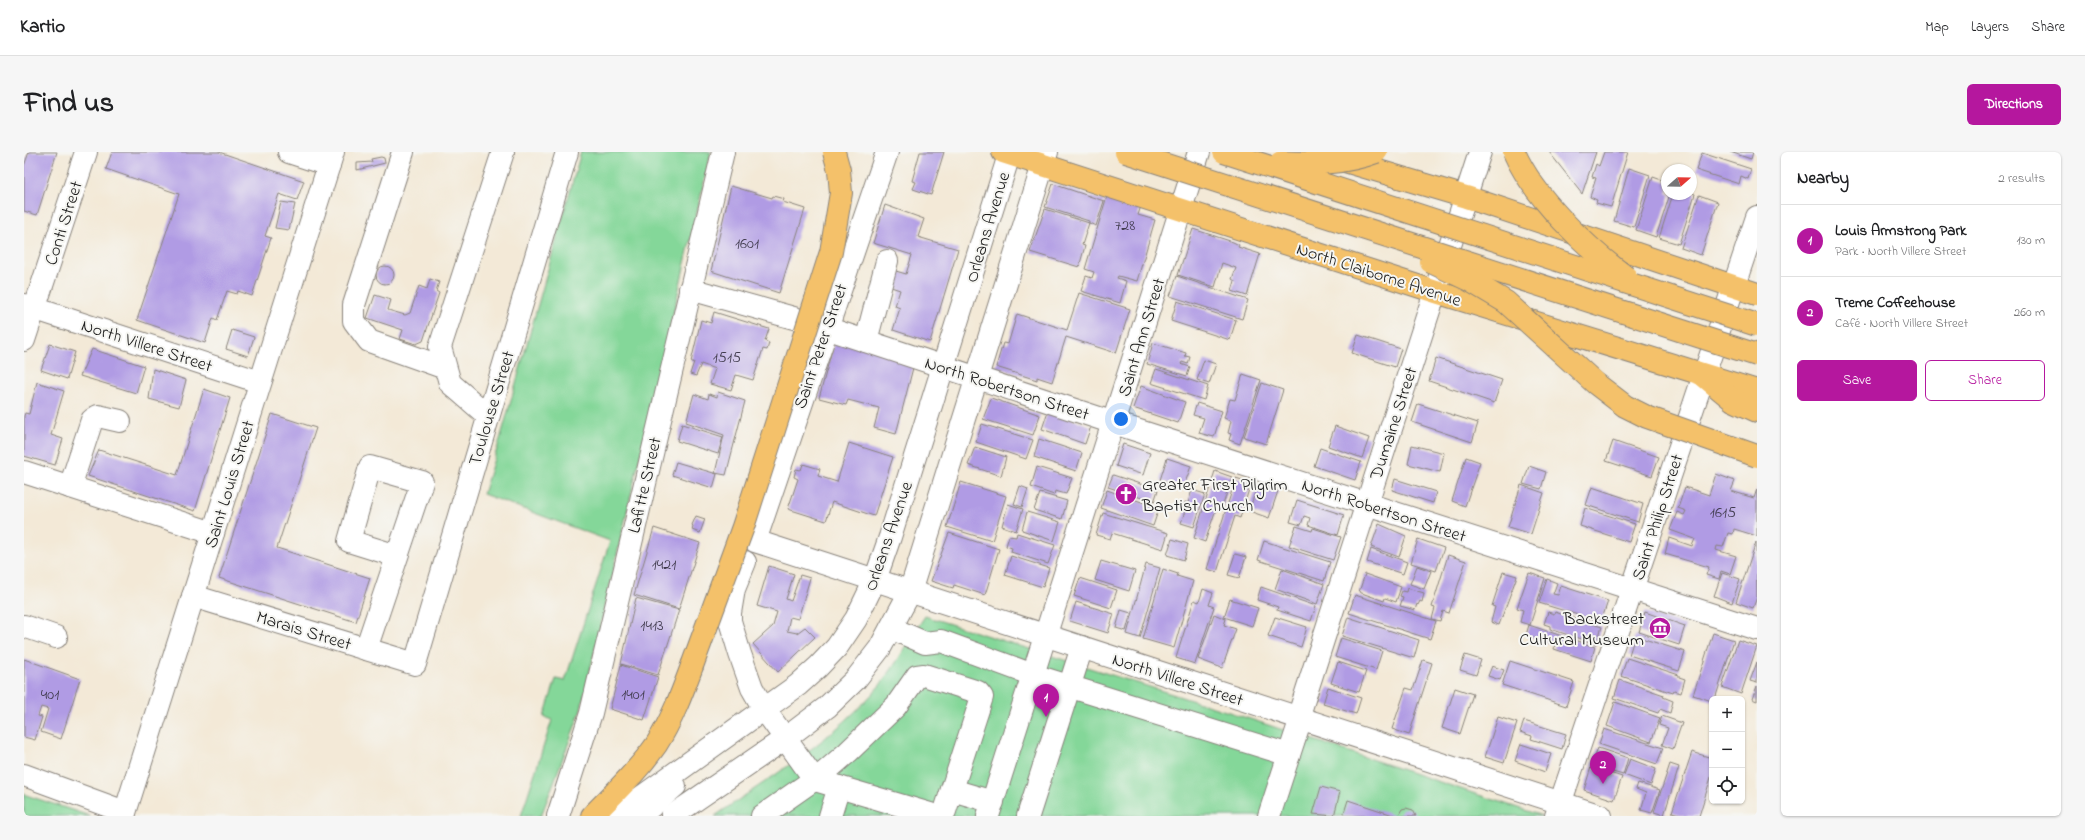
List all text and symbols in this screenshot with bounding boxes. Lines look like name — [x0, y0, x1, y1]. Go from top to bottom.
text: Kartio — [20, 14, 65, 41]
text: Map — [1925, 17, 1949, 38]
text: Layers — [1971, 17, 2009, 38]
text: Share — [2031, 17, 2065, 38]
text: Find us — [24, 84, 114, 125]
button: Directions — [1967, 84, 2061, 125]
north arrow — [1661, 164, 1697, 200]
text: Nearby — [1797, 166, 1849, 191]
street label: Orleans Avenue — [960, 168, 1018, 286]
text: 2 results — [1998, 169, 2045, 188]
street label: Conti Street — [39, 178, 91, 269]
house number: 728 — [1115, 214, 1135, 238]
text: Louis Armstrong Park — [1835, 220, 1967, 242]
text: 1 — [1808, 231, 1812, 250]
text: 130 m — [2017, 231, 2045, 250]
house number: 1601 — [735, 232, 759, 256]
street label: North Claiborne Avenue — [1293, 237, 1465, 315]
text: Park · North Villere Street — [1835, 242, 1966, 261]
street label: Saint Ann Street — [1113, 275, 1173, 400]
street label: Saint Peter Street — [788, 281, 855, 413]
text: Treme Coffeehouse — [1835, 292, 1955, 314]
text: 2 — [1807, 303, 1813, 322]
text: 260 m — [2014, 303, 2045, 322]
street label: North Villere Street — [77, 313, 215, 380]
text: Café · North Villere Street — [1835, 314, 1968, 333]
house number: 1515 — [713, 346, 741, 370]
street label: Toulouse Street — [463, 348, 523, 469]
street label: North Robertson Street — [921, 351, 1092, 429]
button: Save — [1797, 360, 1917, 401]
button: Share — [1925, 360, 2045, 401]
street label: Dumaine Street — [1364, 364, 1425, 484]
your location — [1111, 409, 1131, 429]
street label: Saint Louis Street — [199, 417, 263, 552]
street label: Lafitte Street — [622, 435, 670, 536]
street label: Saint Philip Street — [1626, 451, 1692, 584]
place label: Greater First Pilgrim Baptist Church — [1141, 473, 1288, 520]
street label: North Robertson Street — [1298, 473, 1469, 551]
street label: Orleans Avenue — [859, 477, 921, 595]
church icon: Greater First Pilgrim Baptist Church — [1113, 481, 1139, 507]
house number: 1615 — [1710, 501, 1736, 525]
house number: 1421 — [652, 553, 676, 577]
street label: Marais Street — [253, 605, 354, 659]
place label: Backstreet Cultural Museum — [1519, 607, 1644, 654]
house number: 1413 — [640, 614, 664, 638]
museum icon: Backstreet Cultural Museum — [1647, 615, 1673, 641]
street label: North Villere Street — [1108, 647, 1246, 714]
house number: 401 — [41, 683, 59, 707]
house number: 1401 — [621, 683, 645, 707]
pin: 1 — [1033, 684, 1059, 717]
map controls — [1709, 696, 1745, 804]
button: + — [1709, 696, 1745, 732]
button: − — [1709, 732, 1745, 768]
pin: 2 — [1590, 751, 1616, 784]
button: locate — [1709, 768, 1745, 804]

